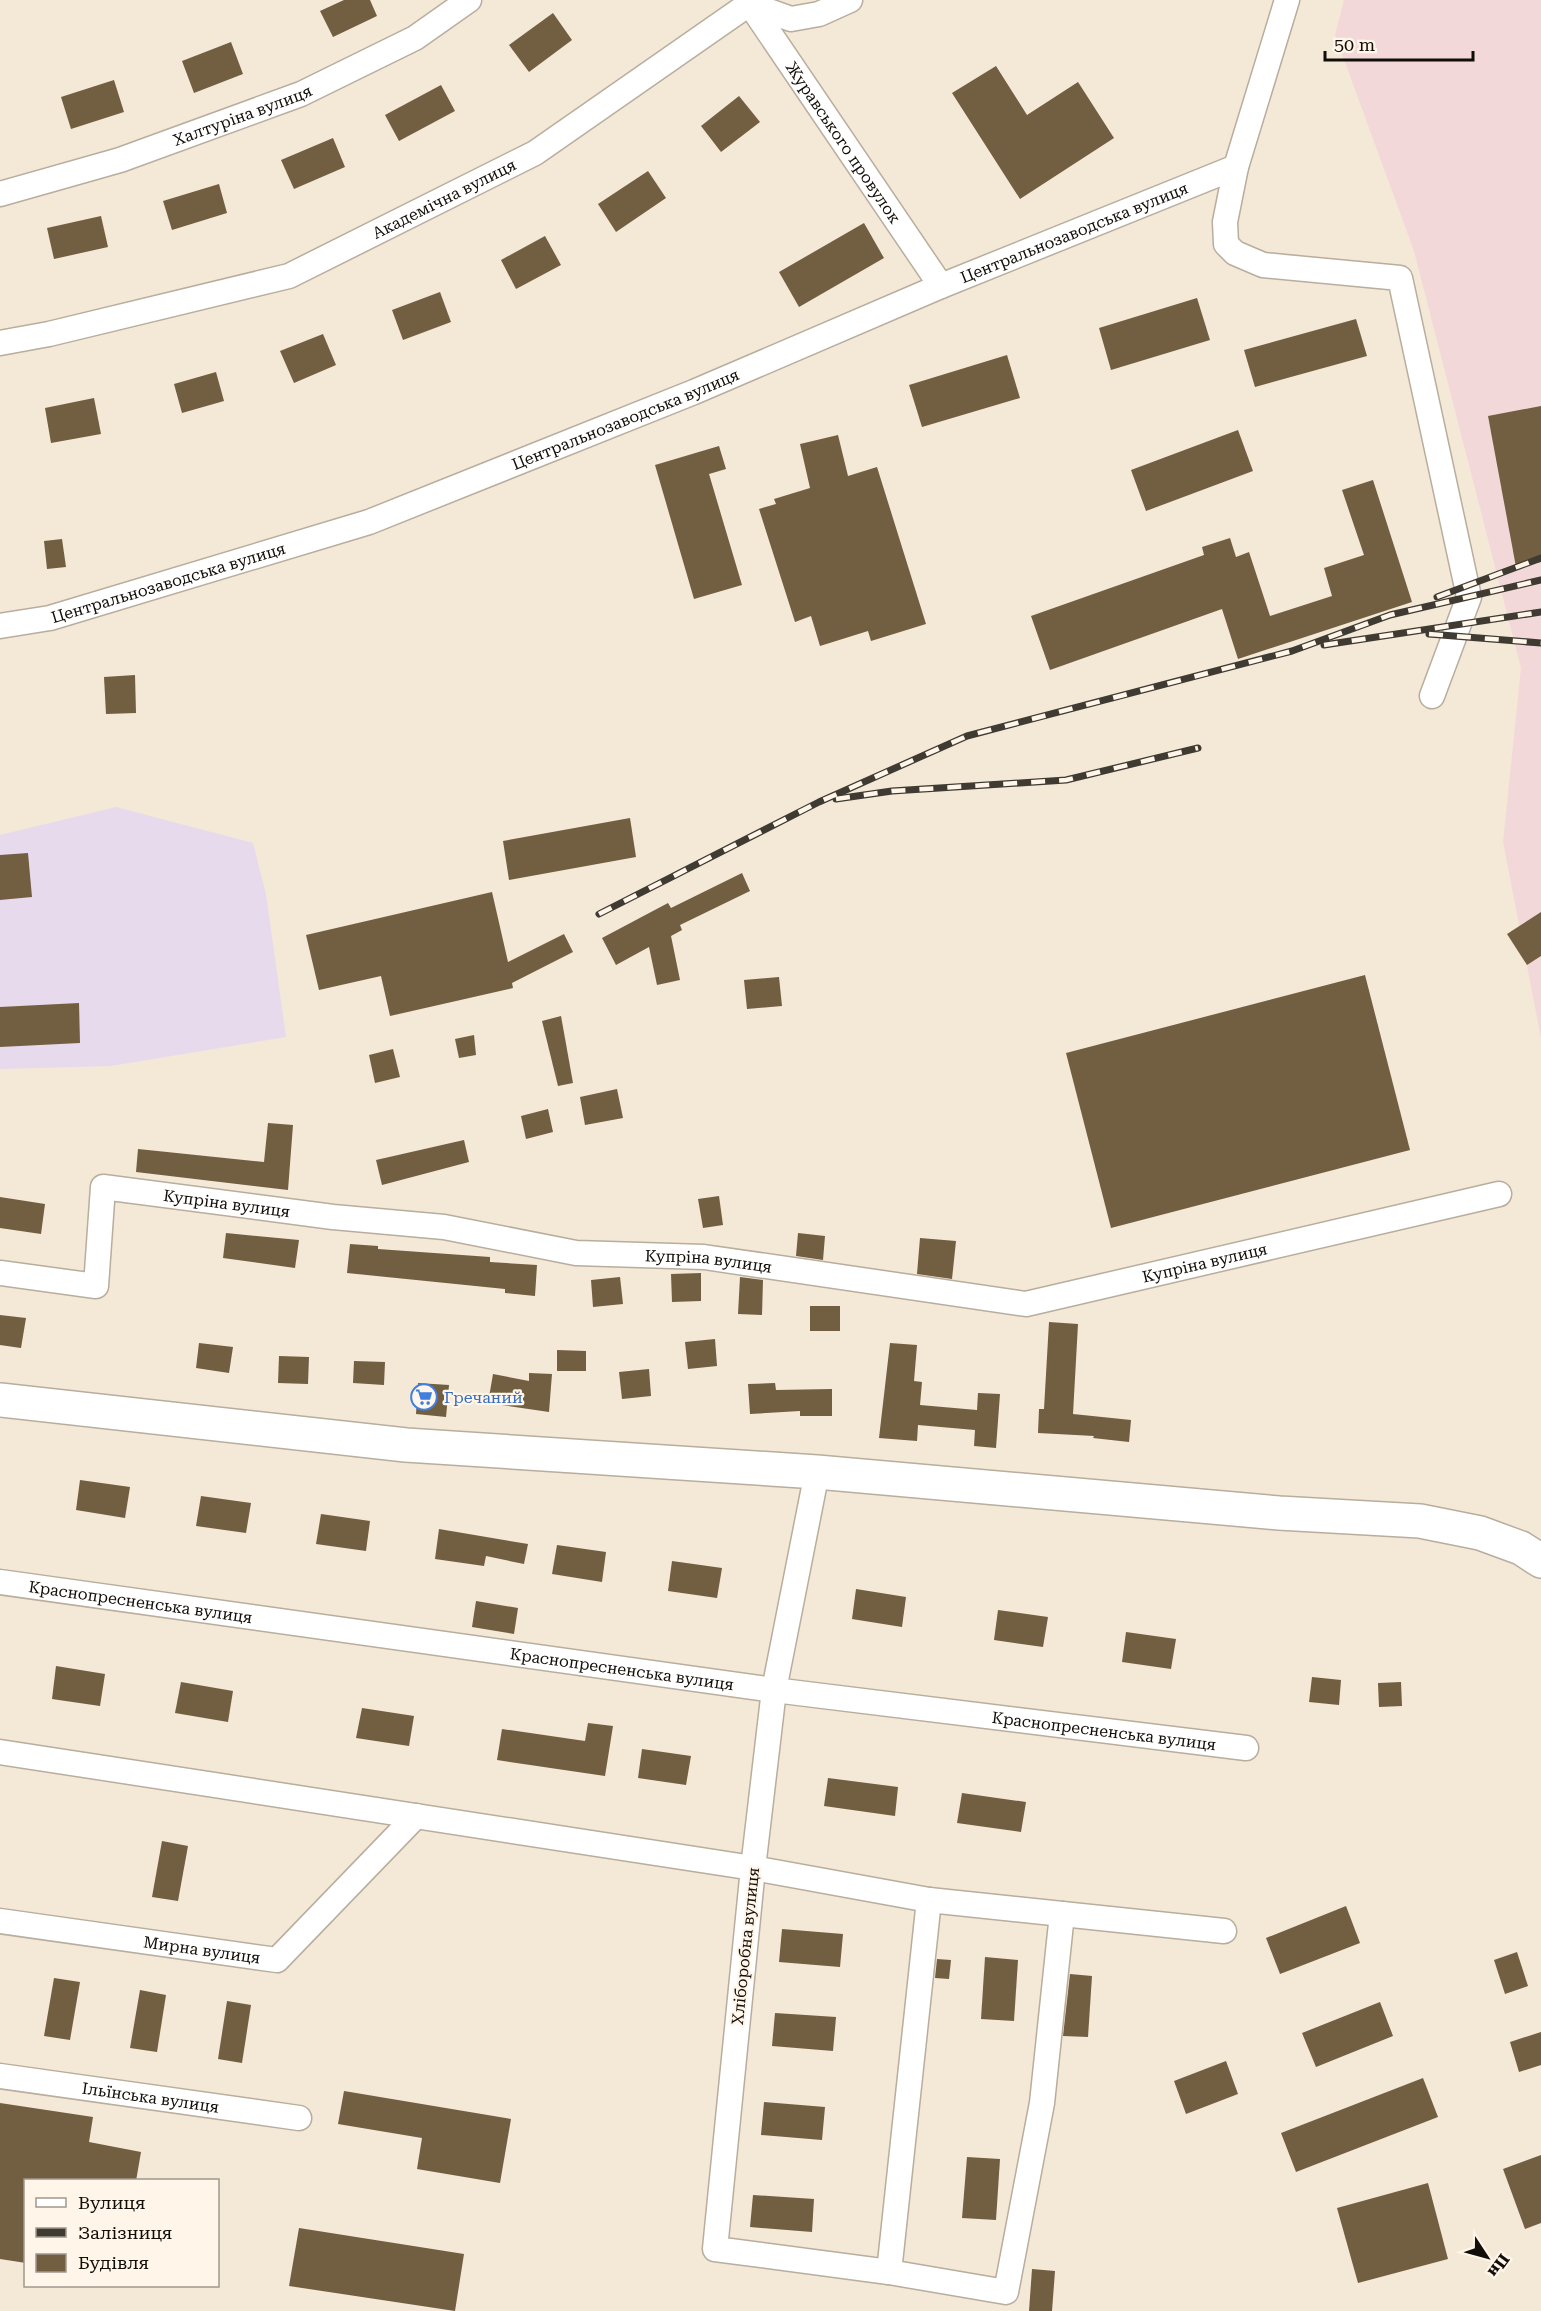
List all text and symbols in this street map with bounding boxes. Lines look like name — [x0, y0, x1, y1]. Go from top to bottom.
scale bar — [1325, 24, 1474, 62]
text: 50 m — [1334, 34, 1375, 55]
street label: Журавського провулок — [782, 58, 905, 227]
street label: Халтуріна вулиця — [170, 81, 315, 150]
street label: Академічна вулиця — [369, 155, 519, 243]
street label: Центральнозаводська вулиця — [958, 178, 1191, 287]
street label: Центральнозаводська вулиця — [509, 365, 742, 474]
street label: Центральнозаводська вулиця — [49, 539, 288, 627]
street label: Купріна вулиця — [162, 1186, 291, 1221]
street label: Купріна вулиця — [1140, 1239, 1269, 1287]
street label: Купріна вулиця — [645, 1246, 773, 1277]
supermarket icon: Гречаний — [409, 1382, 439, 1412]
place label: Гречаний — [444, 1388, 523, 1407]
street label: Краснопресненська вулиця — [27, 1577, 254, 1627]
street label: Краснопресненська вулиця — [509, 1644, 735, 1694]
street label: Краснопресненська вулиця — [991, 1708, 1217, 1754]
street label: Хліборобна вулиця — [728, 1866, 763, 2026]
street label: Мирна вулиця — [142, 1932, 262, 1968]
street label: Ільїнська вулиця — [81, 2079, 220, 2117]
legend — [24, 2179, 219, 2287]
text: Вулиця — [78, 2192, 145, 2213]
text: Залізниця — [78, 2222, 172, 2243]
north arrow — [1457, 2227, 1517, 2287]
text: Пн — [1484, 2250, 1513, 2281]
text: Будівля — [78, 2252, 149, 2273]

